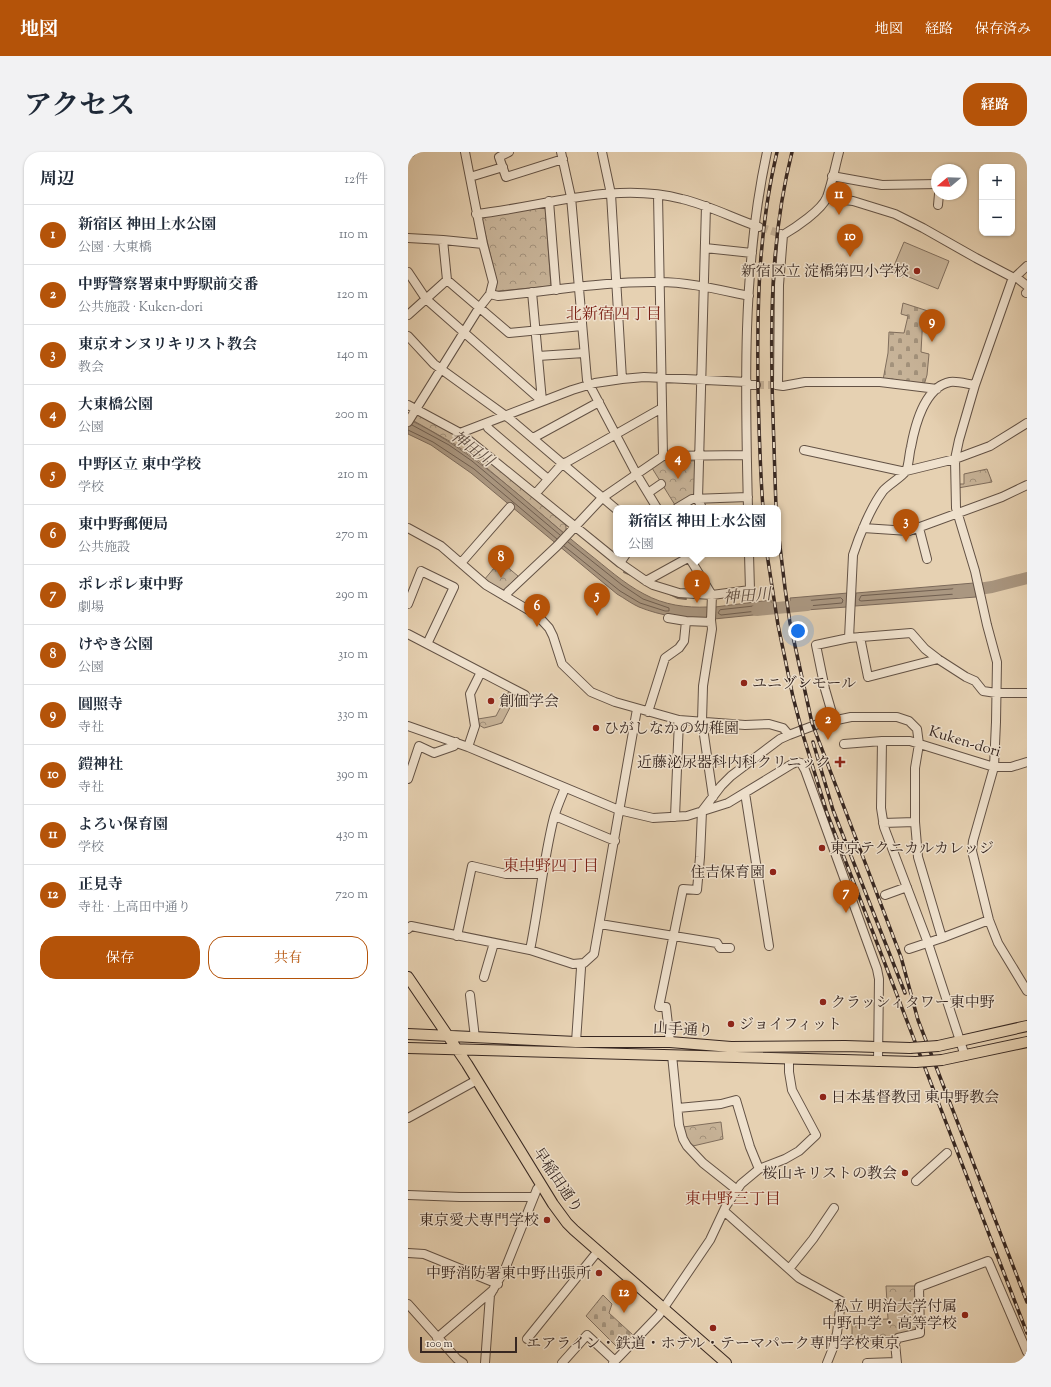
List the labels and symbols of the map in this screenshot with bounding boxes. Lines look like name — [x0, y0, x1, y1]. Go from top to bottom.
north arrow — [931, 164, 967, 200]
pin: 11 — [826, 182, 852, 215]
pin: 10 — [837, 224, 863, 257]
place label: 新宿区立 淀橋第四小学校 — [741, 262, 909, 283]
marker: 新宿区立 淀橋第四小学校 — [912, 266, 922, 276]
district label: 北新宿四丁目 — [566, 304, 662, 327]
pin: 9 — [919, 309, 945, 342]
water label: 神田川 — [445, 426, 499, 475]
pin: 4 — [665, 446, 691, 479]
pin: 3 — [893, 509, 919, 542]
pin: 8 — [488, 545, 514, 578]
pin: 1 — [684, 570, 710, 603]
pin: 5 — [584, 583, 610, 616]
water label: 神田川 — [722, 584, 774, 611]
pin: 6 — [524, 594, 550, 627]
your location — [788, 621, 808, 641]
place label: ユニゾンモール — [752, 674, 856, 695]
marker: ユニゾンモール — [739, 678, 749, 688]
place label: 創価学会 — [499, 692, 559, 713]
marker: 創価学会 — [486, 696, 496, 706]
pin: 2 — [815, 707, 841, 740]
place label: ひがしなかの幼稚園 — [604, 719, 739, 740]
street label: Kuken-dori — [926, 722, 1003, 763]
marker: ひがしなかの幼稚園 — [591, 723, 601, 733]
place label: 近藤泌尿器科内科クリニック — [637, 753, 831, 774]
marker: 近藤泌尿器科内科クリニック — [834, 756, 846, 768]
place label: 東京テクニカルカレッジ — [830, 839, 994, 860]
marker: 東京テクニカルカレッジ — [817, 843, 827, 853]
district label: 東中野四丁目 — [503, 856, 599, 879]
place label: 住吉保育園 — [690, 863, 765, 884]
marker: 住吉保育園 — [768, 867, 778, 877]
pin: 7 — [833, 880, 859, 913]
place label: クラッシィタワー東中野 — [831, 993, 995, 1014]
marker: クラッシィタワー東中野 — [818, 997, 828, 1007]
place label: ジョイフィット — [739, 1015, 842, 1036]
street label: 山手通り — [652, 1018, 713, 1043]
marker: ジョイフィット — [726, 1019, 736, 1029]
place label: 日本基督教団 東中野教会 — [831, 1088, 999, 1109]
marker: 日本基督教団 東中野教会 — [818, 1092, 828, 1102]
street label: 早稲田通り — [527, 1144, 586, 1218]
place label: 桜山キリストの教会 — [762, 1164, 897, 1185]
marker: 桜山キリストの教会 — [900, 1168, 910, 1178]
district label: 東中野三丁目 — [685, 1189, 781, 1212]
place label: 東京愛犬専門学校 — [419, 1211, 539, 1232]
marker: 東京愛犬専門学校 — [542, 1215, 552, 1225]
place label: 中野消防署東中野出張所 — [426, 1264, 591, 1285]
marker: 中野消防署東中野出張所 — [594, 1268, 604, 1278]
pin: 12 — [611, 1280, 637, 1313]
place label: 私立 明治大学付属 中野中学・高等学校 — [822, 1297, 957, 1335]
marker: 私立 明治大学付属 中野中学・高等学校 — [960, 1310, 970, 1320]
marker: エアライン・鉄道・ホテル・テーマパーク専門学校東京 — [708, 1323, 718, 1333]
place label: エアライン・鉄道・ホテル・テーマパーク専門学校東京 — [526, 1334, 900, 1355]
scale bar — [420, 1335, 517, 1354]

